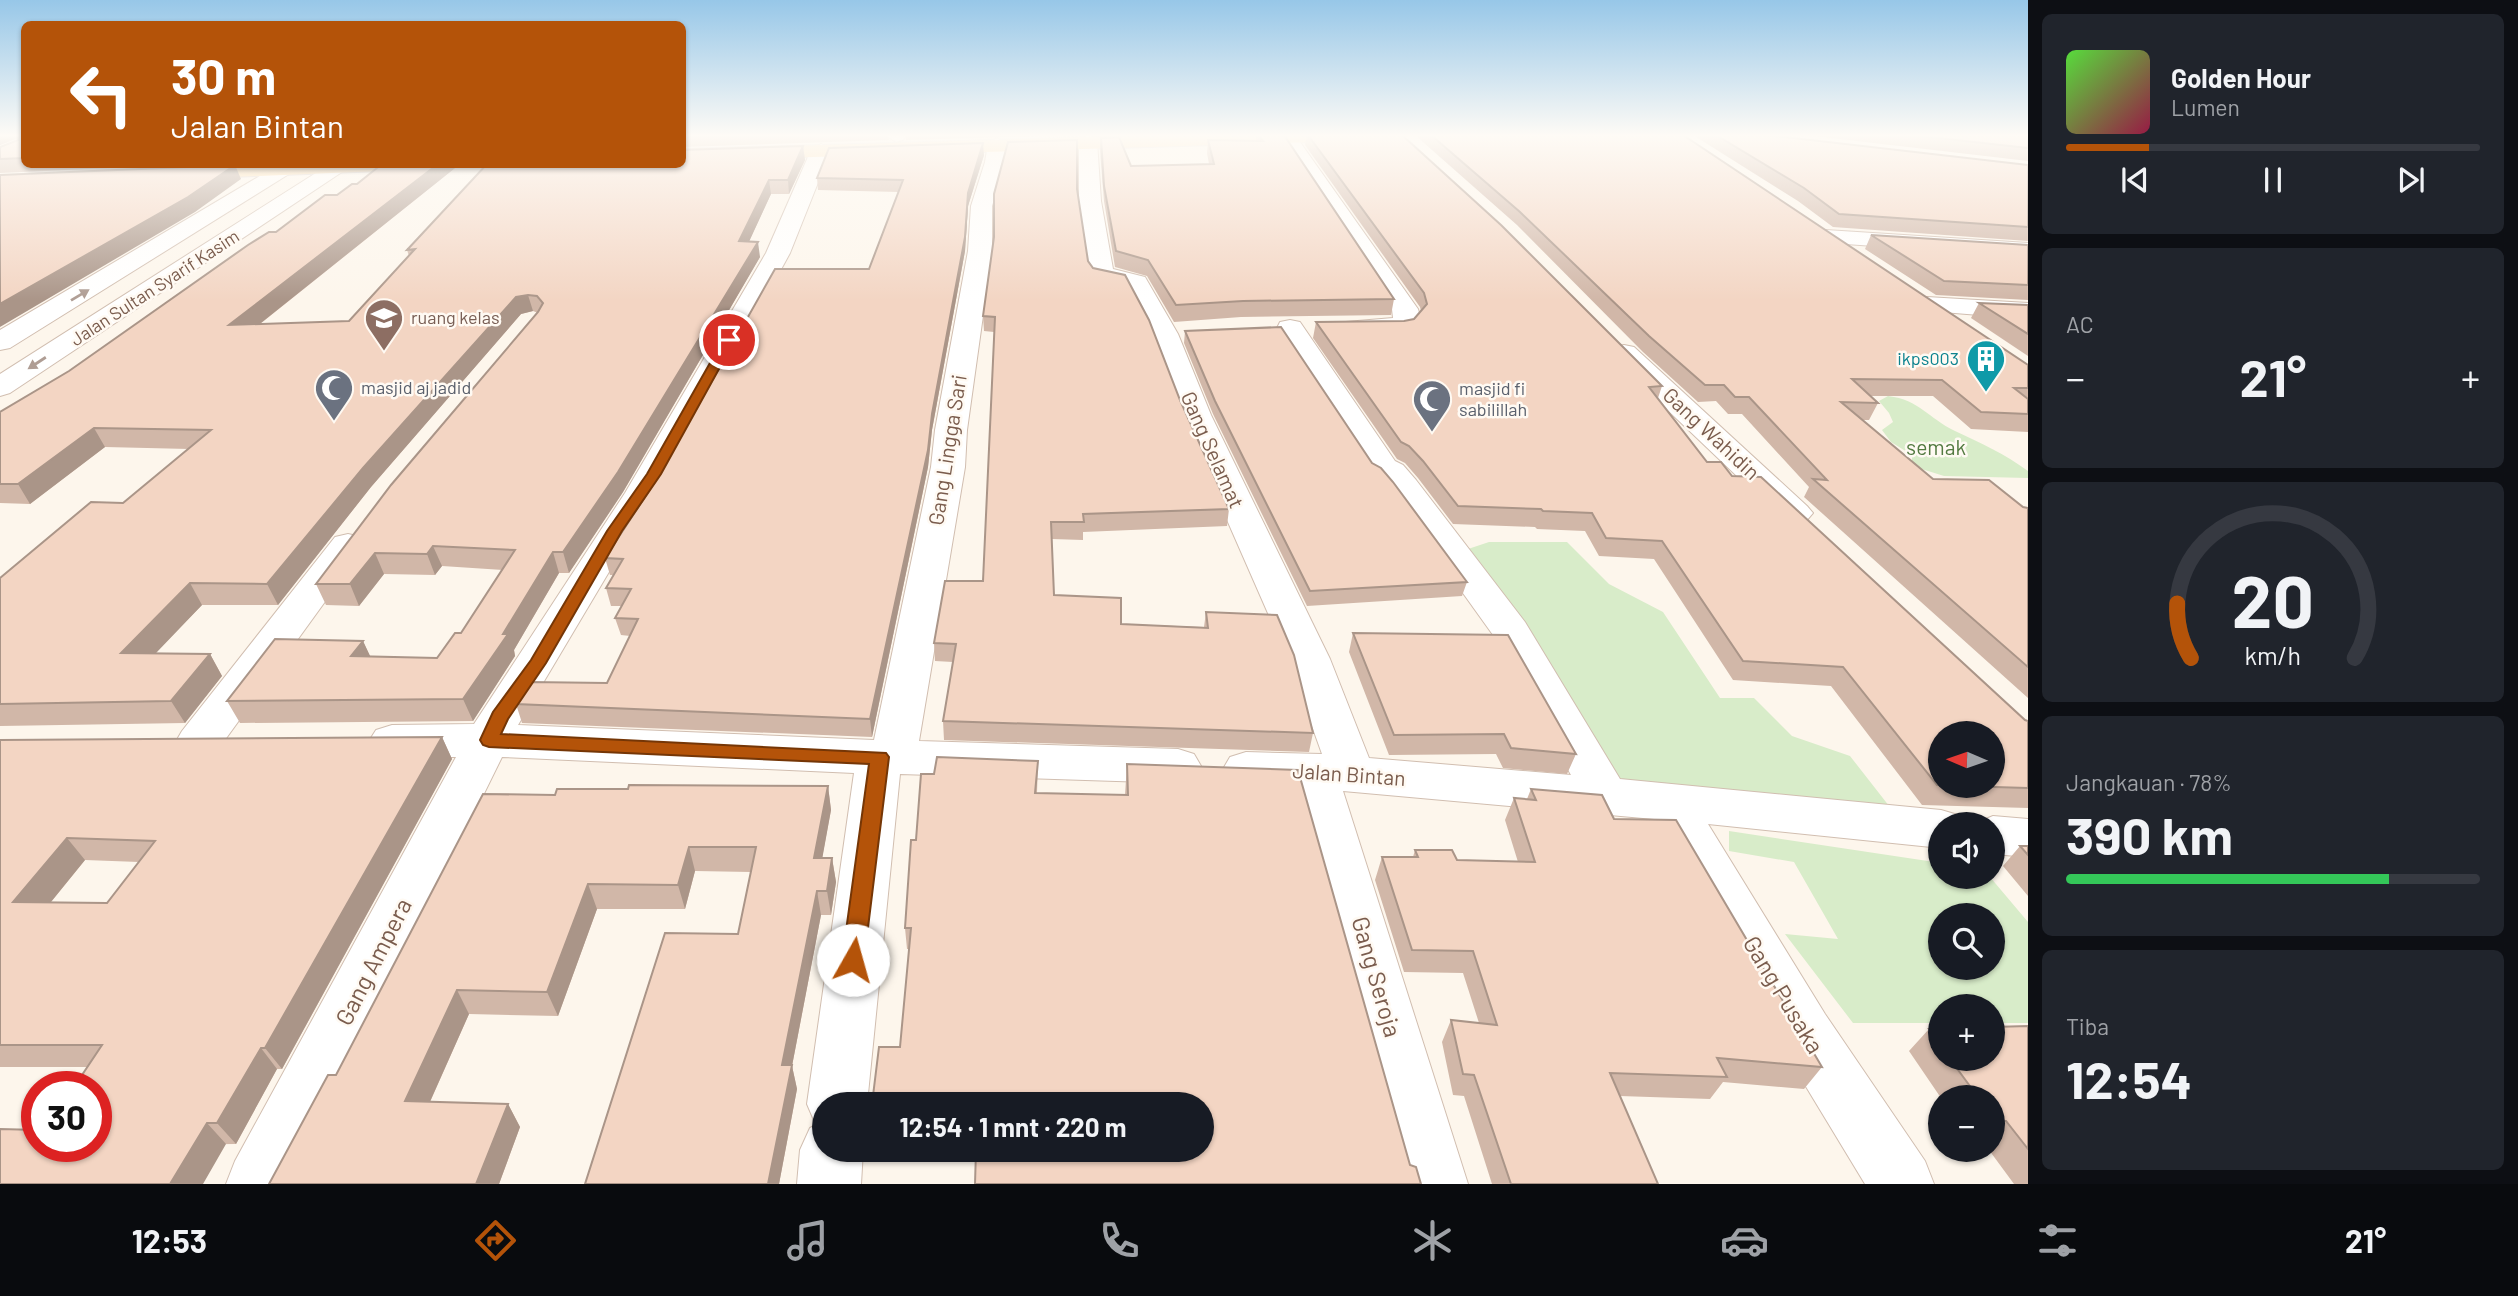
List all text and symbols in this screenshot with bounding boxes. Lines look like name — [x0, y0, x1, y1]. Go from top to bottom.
text: 30 m — [171, 46, 276, 105]
icon: left — [56, 49, 147, 140]
text: Golden Hour — [2171, 62, 2311, 93]
text: Lumen — [2171, 93, 2240, 121]
text: Jalan Bintan — [171, 106, 344, 144]
icon: previous — [2116, 161, 2154, 199]
icon: pause — [2254, 161, 2292, 199]
icon: next — [2392, 161, 2430, 199]
street label: Jalan Sultan Syarif Kasim — [66, 224, 243, 350]
one-way arrow — [70, 288, 89, 301]
school or university icon: ruang kelas — [363, 297, 405, 352]
place label: ruang kelas — [411, 306, 500, 328]
pin — [699, 310, 759, 370]
text: AC — [2066, 310, 2094, 338]
icon: arrive — [710, 321, 748, 359]
building icon: ikps003 — [1965, 338, 2007, 393]
text: 21° — [2240, 345, 2306, 407]
place label: ikps003 — [1897, 347, 1959, 369]
text: − — [2066, 354, 2085, 400]
text: + — [2461, 354, 2480, 400]
one-way arrow — [28, 357, 47, 370]
mosque icon: masjid aj jadid — [313, 367, 355, 422]
street label: Gang Lingga Sari — [922, 373, 971, 527]
place label: masjid aj jadid — [361, 376, 471, 398]
place label: masjid fi sabilillah — [1459, 377, 1527, 420]
mosque icon: masjid fi sabilillah — [1411, 378, 1453, 433]
street label: Gang Wahidin — [1658, 382, 1766, 484]
street label: Gang Selamat — [1177, 387, 1250, 512]
park label: semak — [1906, 434, 1966, 459]
text: 20 — [2232, 555, 2314, 643]
text: km/h — [2245, 640, 2301, 670]
north arrow — [1928, 721, 2006, 798]
map controls — [1928, 721, 2005, 1162]
street label: Jalan Bintan — [1292, 757, 1407, 790]
text: Jangkauan · 78% — [2066, 768, 2232, 796]
text: 390 km — [2066, 803, 2233, 865]
button: sound — [1928, 812, 2005, 889]
street label: Gang Ampera — [328, 893, 417, 1030]
button: search — [1928, 903, 2005, 980]
street label: Gang Seroja — [1346, 913, 1408, 1040]
position arrow — [816, 923, 890, 997]
street label: Gang Pusaka — [1738, 930, 1831, 1058]
button: + — [1928, 994, 2005, 1071]
text: Tiba — [2066, 1012, 2109, 1040]
text: 12:54 — [2066, 1047, 2192, 1109]
speed limit sign: 30 — [21, 1071, 112, 1162]
button: − — [1928, 1085, 2005, 1162]
text: 12:54 · 1 mnt · 220 m — [899, 1111, 1127, 1142]
icon: directions — [471, 1216, 520, 1265]
icon: music — [783, 1216, 832, 1265]
icon: phone — [1095, 1216, 1144, 1265]
icon: climate — [1408, 1216, 1457, 1265]
icon: car — [1720, 1216, 1769, 1265]
icon: filters — [2033, 1216, 2082, 1265]
text: 12:53 — [132, 1221, 207, 1259]
text: 21° — [2345, 1221, 2386, 1259]

